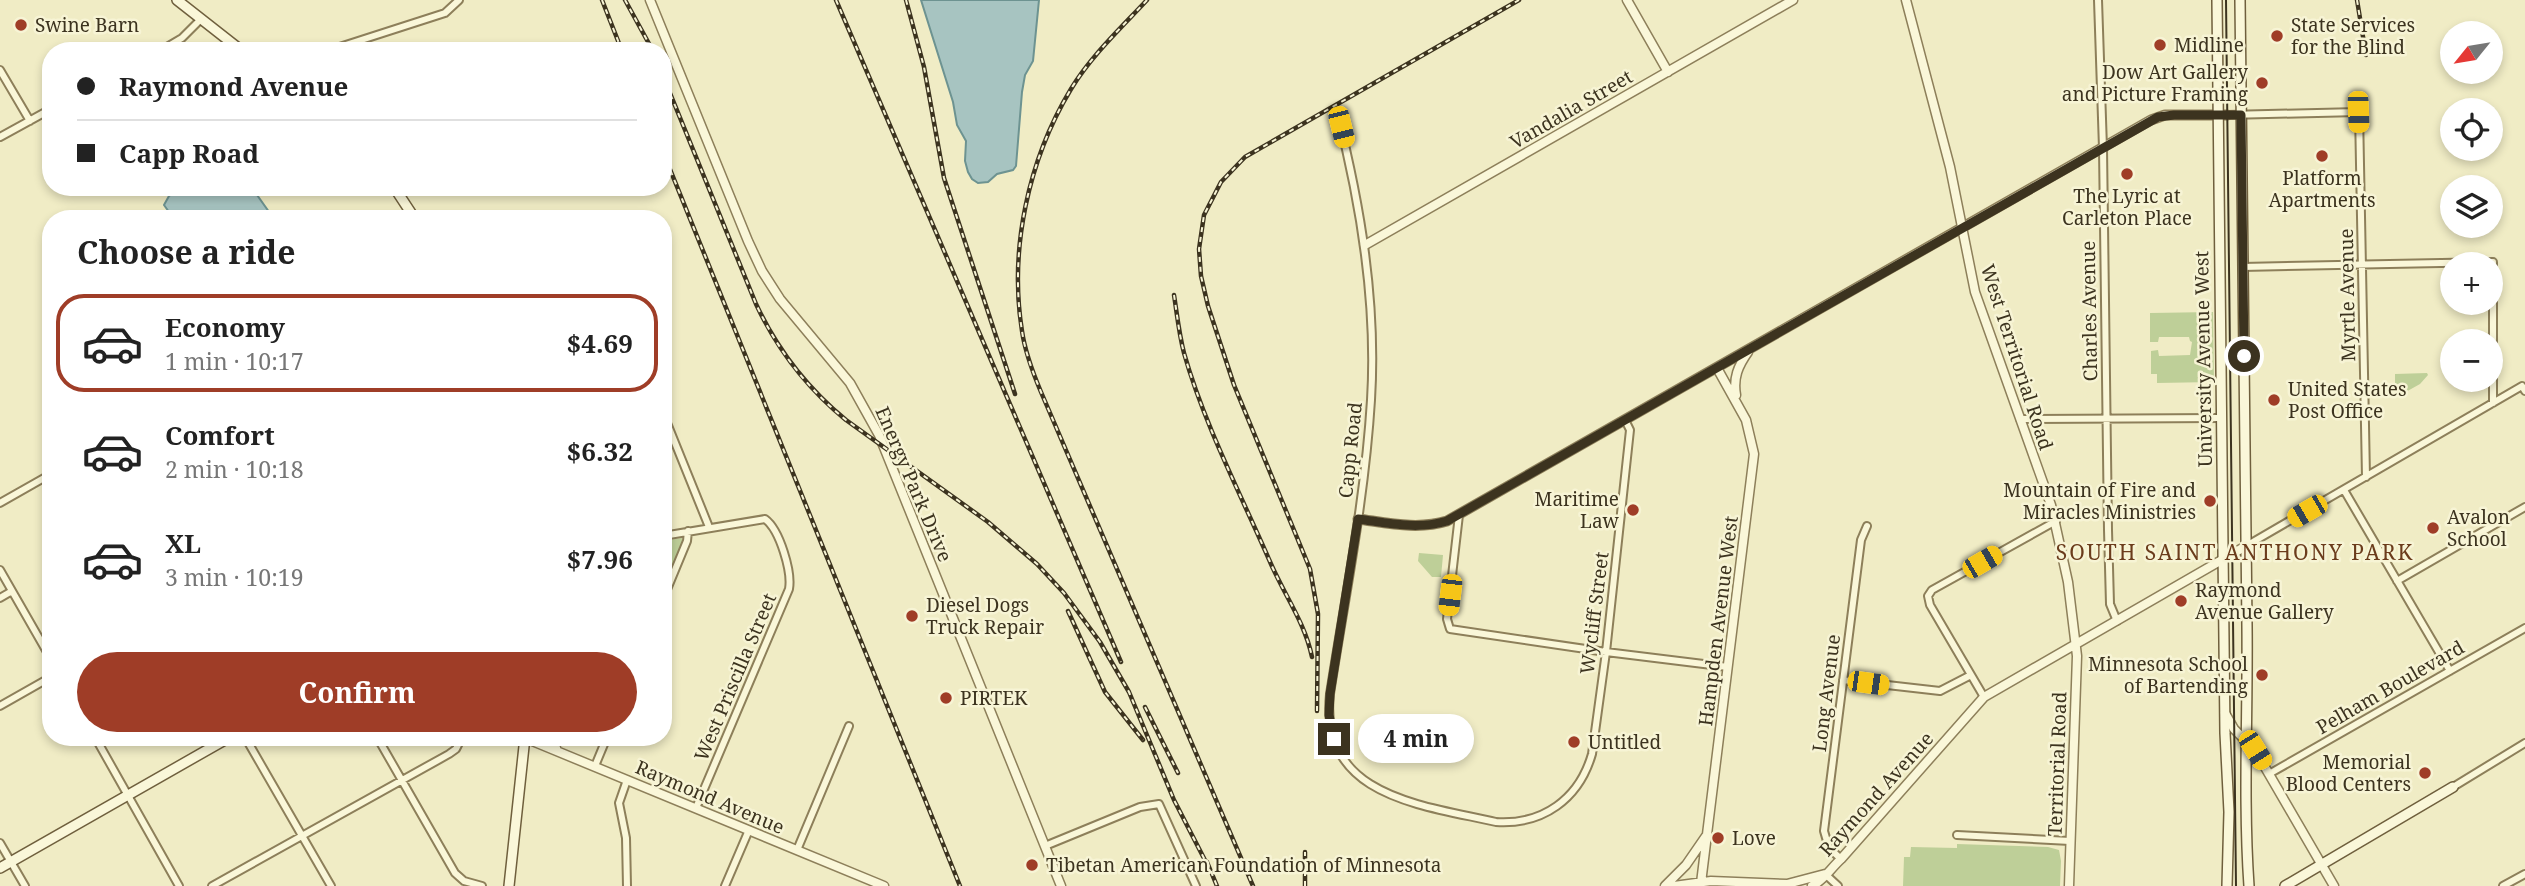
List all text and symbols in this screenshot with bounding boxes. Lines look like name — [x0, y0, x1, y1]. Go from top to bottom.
place label: Swine Barn — [35, 12, 139, 38]
place label: State Services for the Blind — [2291, 12, 2415, 60]
marker: Swine Barn — [13, 17, 29, 33]
north arrow — [2440, 21, 2502, 84]
map controls — [2440, 21, 2503, 392]
marker: State Services for the Blind — [2269, 28, 2285, 44]
place label: Midline — [2174, 32, 2244, 58]
marker: Midline — [2152, 37, 2168, 53]
place label: Dow Art Gallery and Picture Framing — [2062, 59, 2248, 107]
street label: Vandalia Street — [1505, 63, 1637, 155]
text: Raymond Avenue — [119, 68, 348, 104]
marker: Dow Art Gallery and Picture Framing — [2254, 75, 2270, 91]
car — [2347, 91, 2370, 133]
button: locate — [2440, 98, 2503, 161]
car — [1326, 104, 1357, 150]
text: Capp Road — [119, 135, 259, 171]
marker: Platform Apartments — [2314, 148, 2330, 164]
place label: Platform Apartments — [2268, 165, 2376, 213]
marker: The Lyric at Carleton Place — [2119, 166, 2135, 182]
button: layers — [2440, 175, 2503, 238]
place label: The Lyric at Carleton Place — [2062, 183, 2192, 231]
street label: Myrtle Avenue — [2333, 228, 2361, 362]
text: Choose a ride — [77, 230, 296, 273]
street label: Charles Avenue — [2075, 240, 2103, 382]
street label: University Avenue West — [2188, 250, 2218, 467]
button: + — [2440, 252, 2503, 315]
street label: West Territorial Road — [1975, 261, 2059, 454]
text: Economy — [165, 309, 285, 345]
icon: car — [81, 312, 144, 375]
text: $4.69 — [567, 325, 633, 361]
button: − — [2440, 329, 2503, 392]
route start — [2228, 340, 2260, 372]
text: 1 min · 10:17 — [165, 345, 303, 377]
place label: United States Post Office — [2288, 376, 2407, 424]
marker: United States Post Office — [2266, 392, 2282, 408]
street label: Capp Road — [1332, 400, 1368, 499]
street label: Energy Park Drive — [870, 402, 958, 566]
text: Comfort — [165, 417, 275, 453]
icon: car — [81, 420, 144, 483]
text: $6.32 — [567, 433, 633, 469]
text: 2 min · 10:18 — [165, 453, 303, 485]
place label: Mountain of Fire and Miracles Ministries — [2003, 477, 2196, 525]
place label: Maritime Law — [1535, 486, 1620, 534]
car — [2284, 491, 2331, 531]
marker: Mountain of Fire and Miracles Ministries — [2202, 493, 2218, 509]
marker: Maritime Law — [1625, 502, 1641, 518]
place label: Avalon School — [2447, 504, 2510, 552]
street label: Hampden Avenue West — [1692, 514, 1744, 728]
marker: Avalon School — [2425, 520, 2441, 536]
text: XL — [165, 525, 201, 561]
icon: car — [81, 528, 144, 591]
district label: SOUTH SAINT ANTHONY PARK — [2056, 538, 2414, 566]
text: $7.96 — [567, 541, 633, 577]
car — [1959, 542, 2006, 582]
street label: Wycliff Street — [1574, 550, 1614, 676]
text: 3 min · 10:19 — [165, 561, 303, 593]
car — [1438, 573, 1463, 617]
place label: Raymond Avenue Gallery — [2195, 577, 2334, 625]
street label: West Priscilla Street — [688, 589, 782, 765]
place label: Diesel Dogs Truck Repair — [926, 592, 1044, 640]
marker: Raymond Avenue Gallery — [2173, 593, 2189, 609]
marker: Diesel Dogs Truck Repair — [904, 608, 920, 624]
street label: Long Avenue — [1806, 633, 1846, 753]
street label: Pelham Boulevard — [2311, 634, 2469, 740]
place label: Minnesota School of Bartending — [2088, 651, 2248, 699]
button: Confirm — [77, 652, 637, 732]
marker: Minnesota School of Bartending — [2254, 667, 2270, 683]
car — [1846, 670, 1891, 696]
place label: PIRTEK — [960, 685, 1028, 711]
marker: PIRTEK — [938, 690, 954, 706]
street label: Territorial Road — [2041, 691, 2073, 837]
callout: 4 min — [1358, 714, 1474, 764]
text: 4 min — [1383, 722, 1449, 754]
route end — [1318, 723, 1350, 755]
street label: Raymond Avenue — [1813, 726, 1939, 862]
car — [2235, 727, 2276, 773]
place label: Untitled — [1588, 729, 1661, 755]
marker: Untitled — [1566, 734, 1582, 750]
place label: Memorial Blood Centers — [2286, 749, 2411, 797]
street label: Raymond Avenue — [632, 754, 788, 840]
marker: Memorial Blood Centers — [2417, 765, 2433, 781]
place label: Love — [1732, 825, 1776, 851]
marker: Love — [1710, 830, 1726, 846]
place label: Tibetan American Foundation of Minnesota — [1046, 852, 1441, 878]
marker: Tibetan American Foundation of Minnesota — [1024, 857, 1040, 873]

